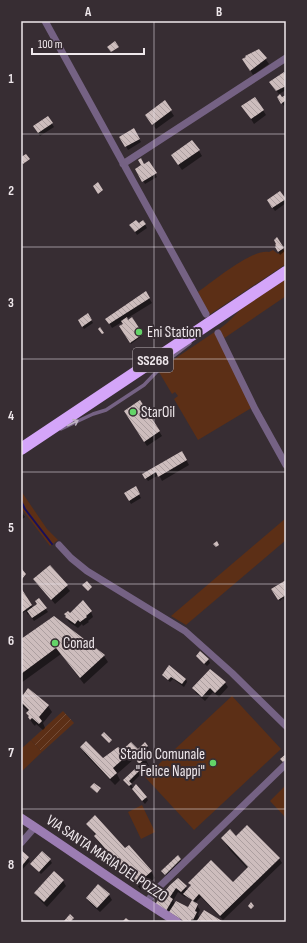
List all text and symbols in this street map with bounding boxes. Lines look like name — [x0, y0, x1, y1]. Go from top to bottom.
text: A — [84, 4, 92, 20]
text: B — [216, 4, 222, 20]
scale bar — [32, 30, 144, 56]
text: 100 m — [38, 37, 63, 52]
text: 1 — [8, 71, 14, 87]
text: 2 — [8, 183, 14, 199]
text: 3 — [8, 295, 14, 311]
place label: Eni Station — [147, 323, 201, 342]
marker: Eni Station — [134, 327, 144, 337]
road number: SS268 — [133, 348, 173, 372]
place label: StarOil — [141, 403, 175, 422]
marker: StarOil — [128, 407, 138, 417]
text: 4 — [8, 408, 14, 424]
one-way arrow — [67, 419, 79, 426]
text: 5 — [8, 520, 14, 536]
text: 6 — [8, 633, 14, 649]
place label: Conad — [63, 634, 95, 653]
marker: Conad — [50, 638, 60, 648]
text: 7 — [8, 745, 14, 761]
place label: Stadio Comunale "Felice Nappi" — [120, 745, 205, 781]
marker: Stadio Comunale "Felice Nappi" — [208, 758, 218, 768]
street label: VIA SANTA MARIA DEL POZZO — [42, 811, 171, 906]
text: 8 — [8, 857, 14, 873]

